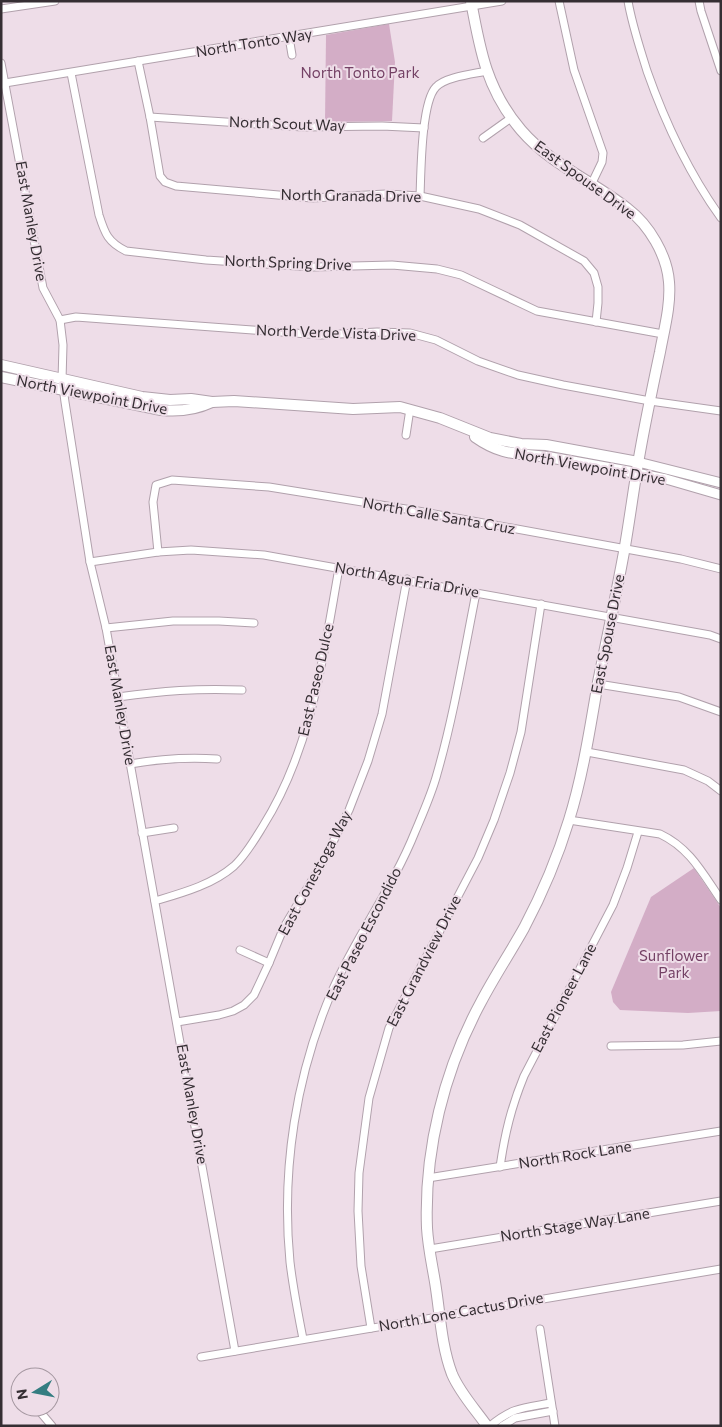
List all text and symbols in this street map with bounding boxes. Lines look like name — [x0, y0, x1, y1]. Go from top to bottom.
street label: North Tonto Way — [194, 24, 314, 60]
park label: North Tonto Park — [300, 63, 420, 81]
street label: North Scout Way — [229, 112, 346, 134]
street label: East Spouse Drive — [531, 136, 640, 222]
street label: East Manley Drive — [13, 159, 51, 282]
street label: North Granada Drive — [281, 185, 422, 205]
street label: North Spring Drive — [224, 251, 352, 273]
street label: North Verde Vista Drive — [256, 320, 417, 344]
street label: North Viewpoint Drive — [15, 371, 169, 417]
street label: North Viewpoint Drive — [513, 444, 667, 488]
street label: North Calle Santa Cruz — [361, 493, 517, 537]
street label: North Agua Fria Drive — [334, 557, 481, 601]
street label: East Spouse Drive — [587, 572, 627, 695]
street label: East Paseo Dulce — [293, 622, 337, 738]
street label: East Manley Drive — [102, 643, 140, 766]
street label: East Conestoga Way — [274, 807, 355, 938]
street label: East Paseo Escondido — [322, 864, 405, 1003]
street label: East Grandview Drive — [382, 892, 464, 1029]
street label: East Pioneer Lane — [527, 940, 600, 1055]
park label: Sunflower Park — [639, 946, 709, 981]
street label: East Manley Drive — [174, 1042, 212, 1165]
street label: North Rock Lane — [517, 1136, 633, 1172]
street label: North Stage Way Lane — [499, 1203, 651, 1245]
street label: North Lone Cactus Drive — [377, 1288, 545, 1334]
north arrow — [10, 1367, 60, 1417]
text: N — [12, 1388, 31, 1401]

